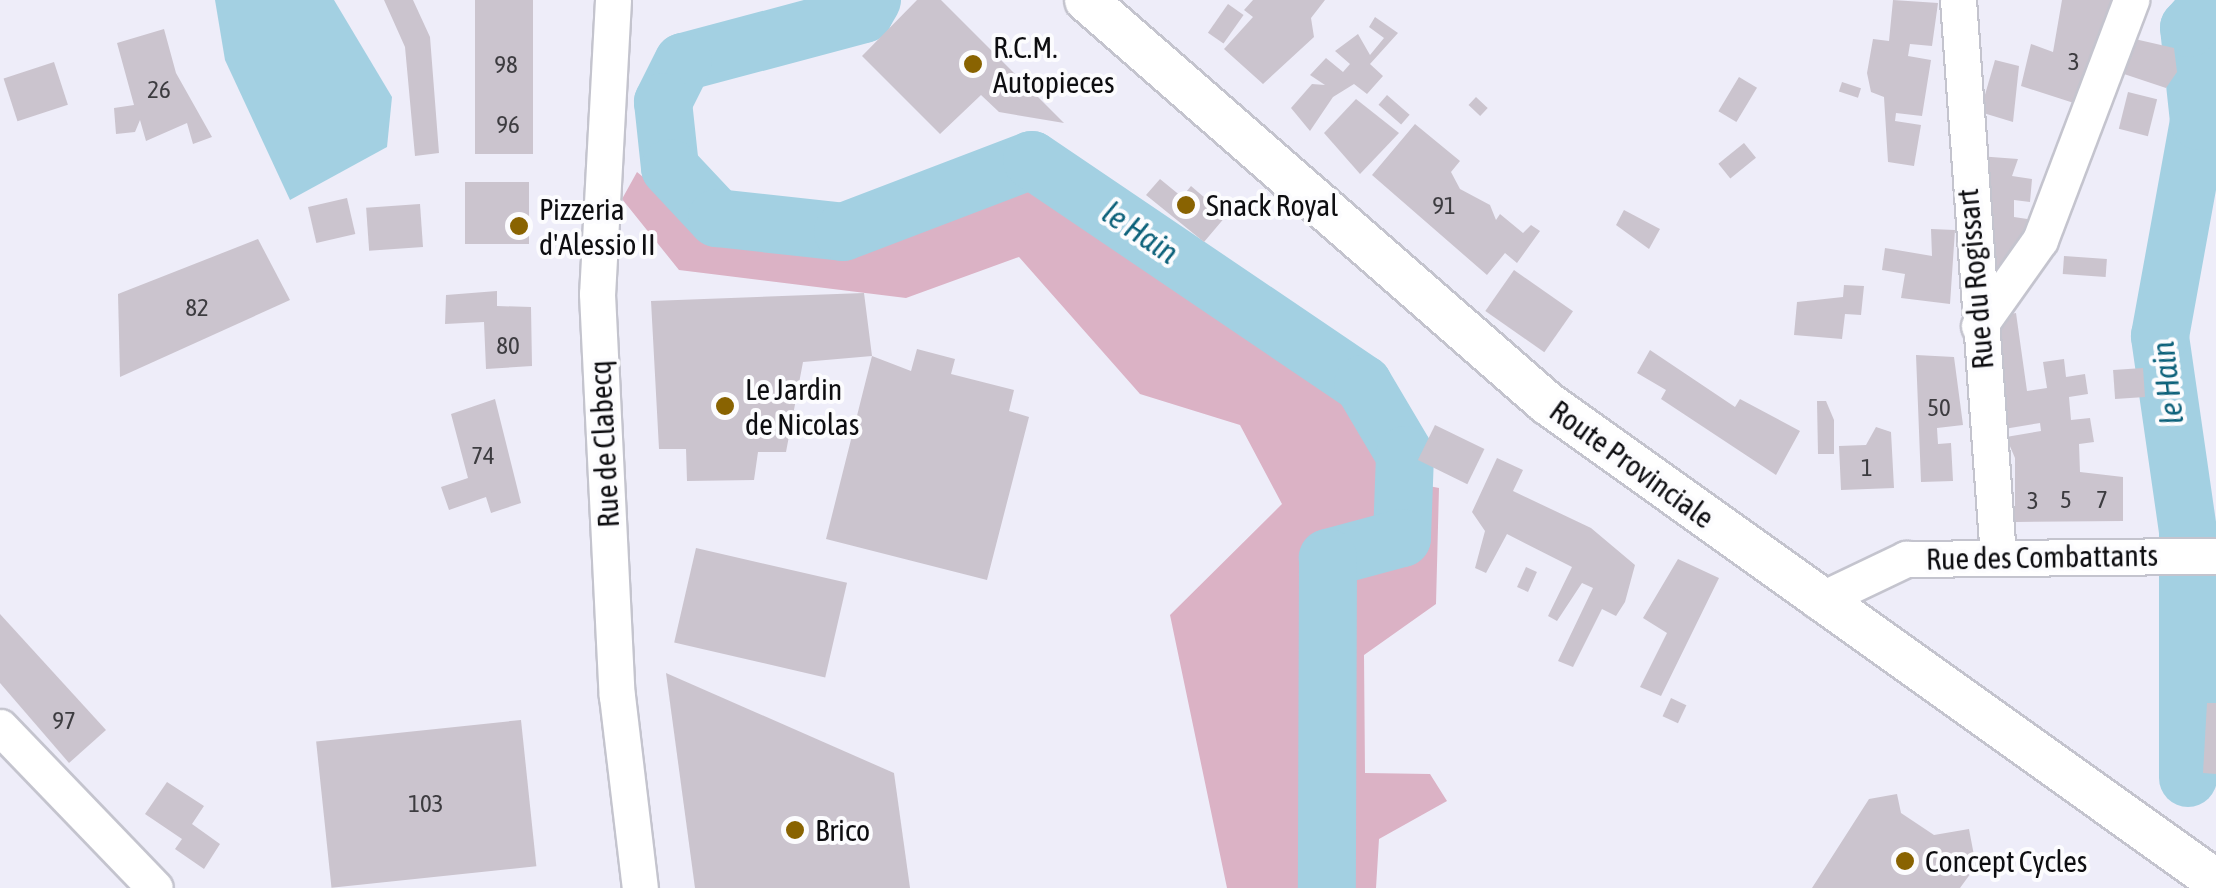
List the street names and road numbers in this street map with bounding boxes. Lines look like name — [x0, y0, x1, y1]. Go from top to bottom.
street label: Rue du Rogissart — [1949, 187, 2001, 371]
street label: Rue de Clabecq — [582, 359, 626, 529]
street label: Route Provinciale — [1543, 392, 1721, 536]
street label: Rue des Combattants — [1926, 537, 2158, 577]

